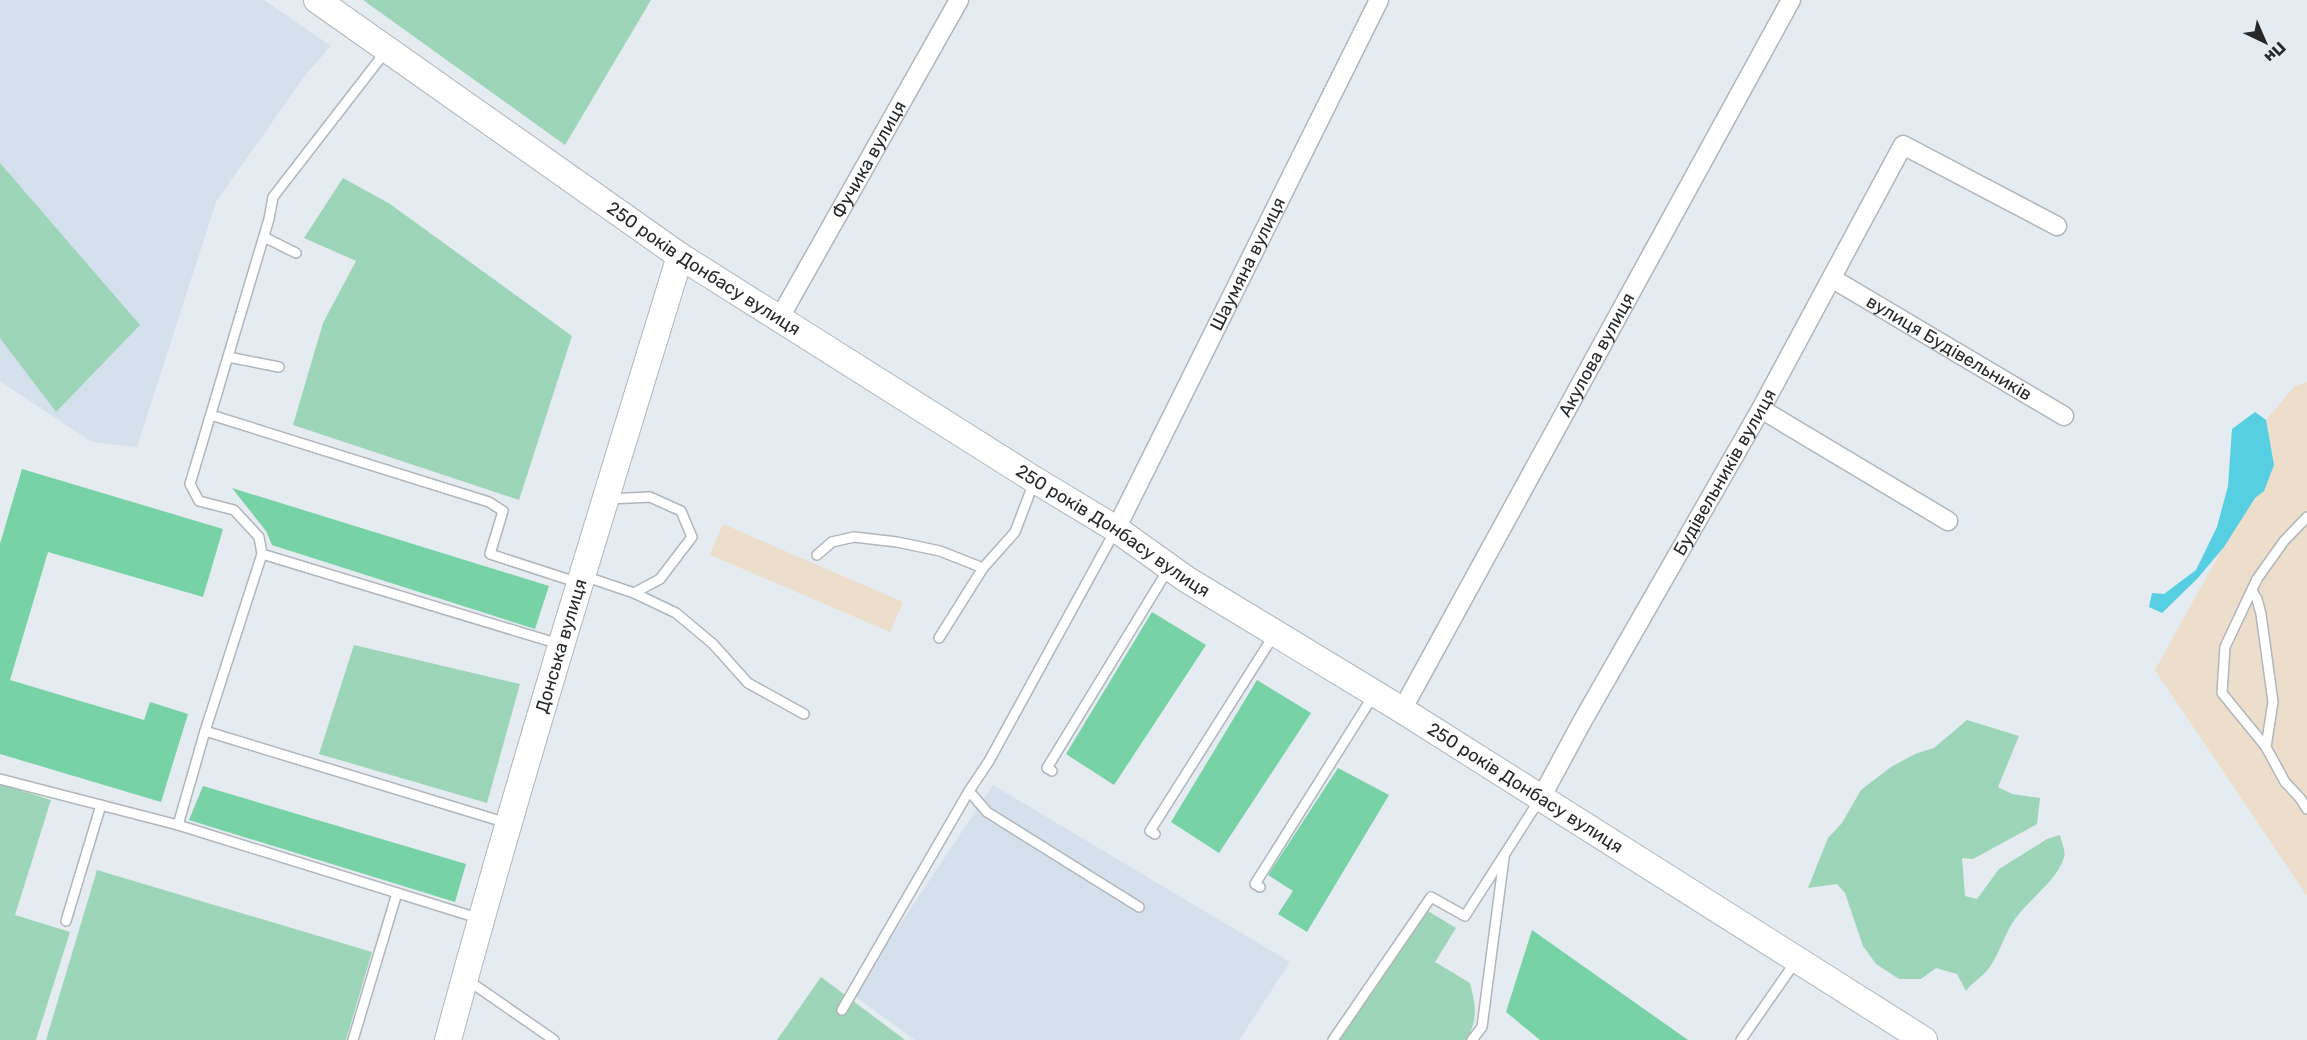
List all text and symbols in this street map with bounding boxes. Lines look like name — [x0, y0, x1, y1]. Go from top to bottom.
north arrow — [2235, 12, 2295, 72]
text: Пн — [2261, 38, 2290, 67]
street label: Фучика вулиця — [827, 97, 911, 222]
street label: Шаумяна вулиця — [1205, 194, 1290, 334]
street label: 250 років Донбасу вулиця — [603, 197, 805, 340]
street label: Акулова вулиця — [1554, 289, 1639, 421]
street label: вулиця Будівельників — [1862, 290, 2036, 405]
street label: Будівельників вулиця — [1668, 385, 1781, 560]
street label: 250 років Донбасу вулиця — [1012, 460, 1214, 602]
street label: Донська вулиця — [531, 576, 592, 716]
street label: 250 років Донбасу вулиця — [1423, 718, 1627, 858]

